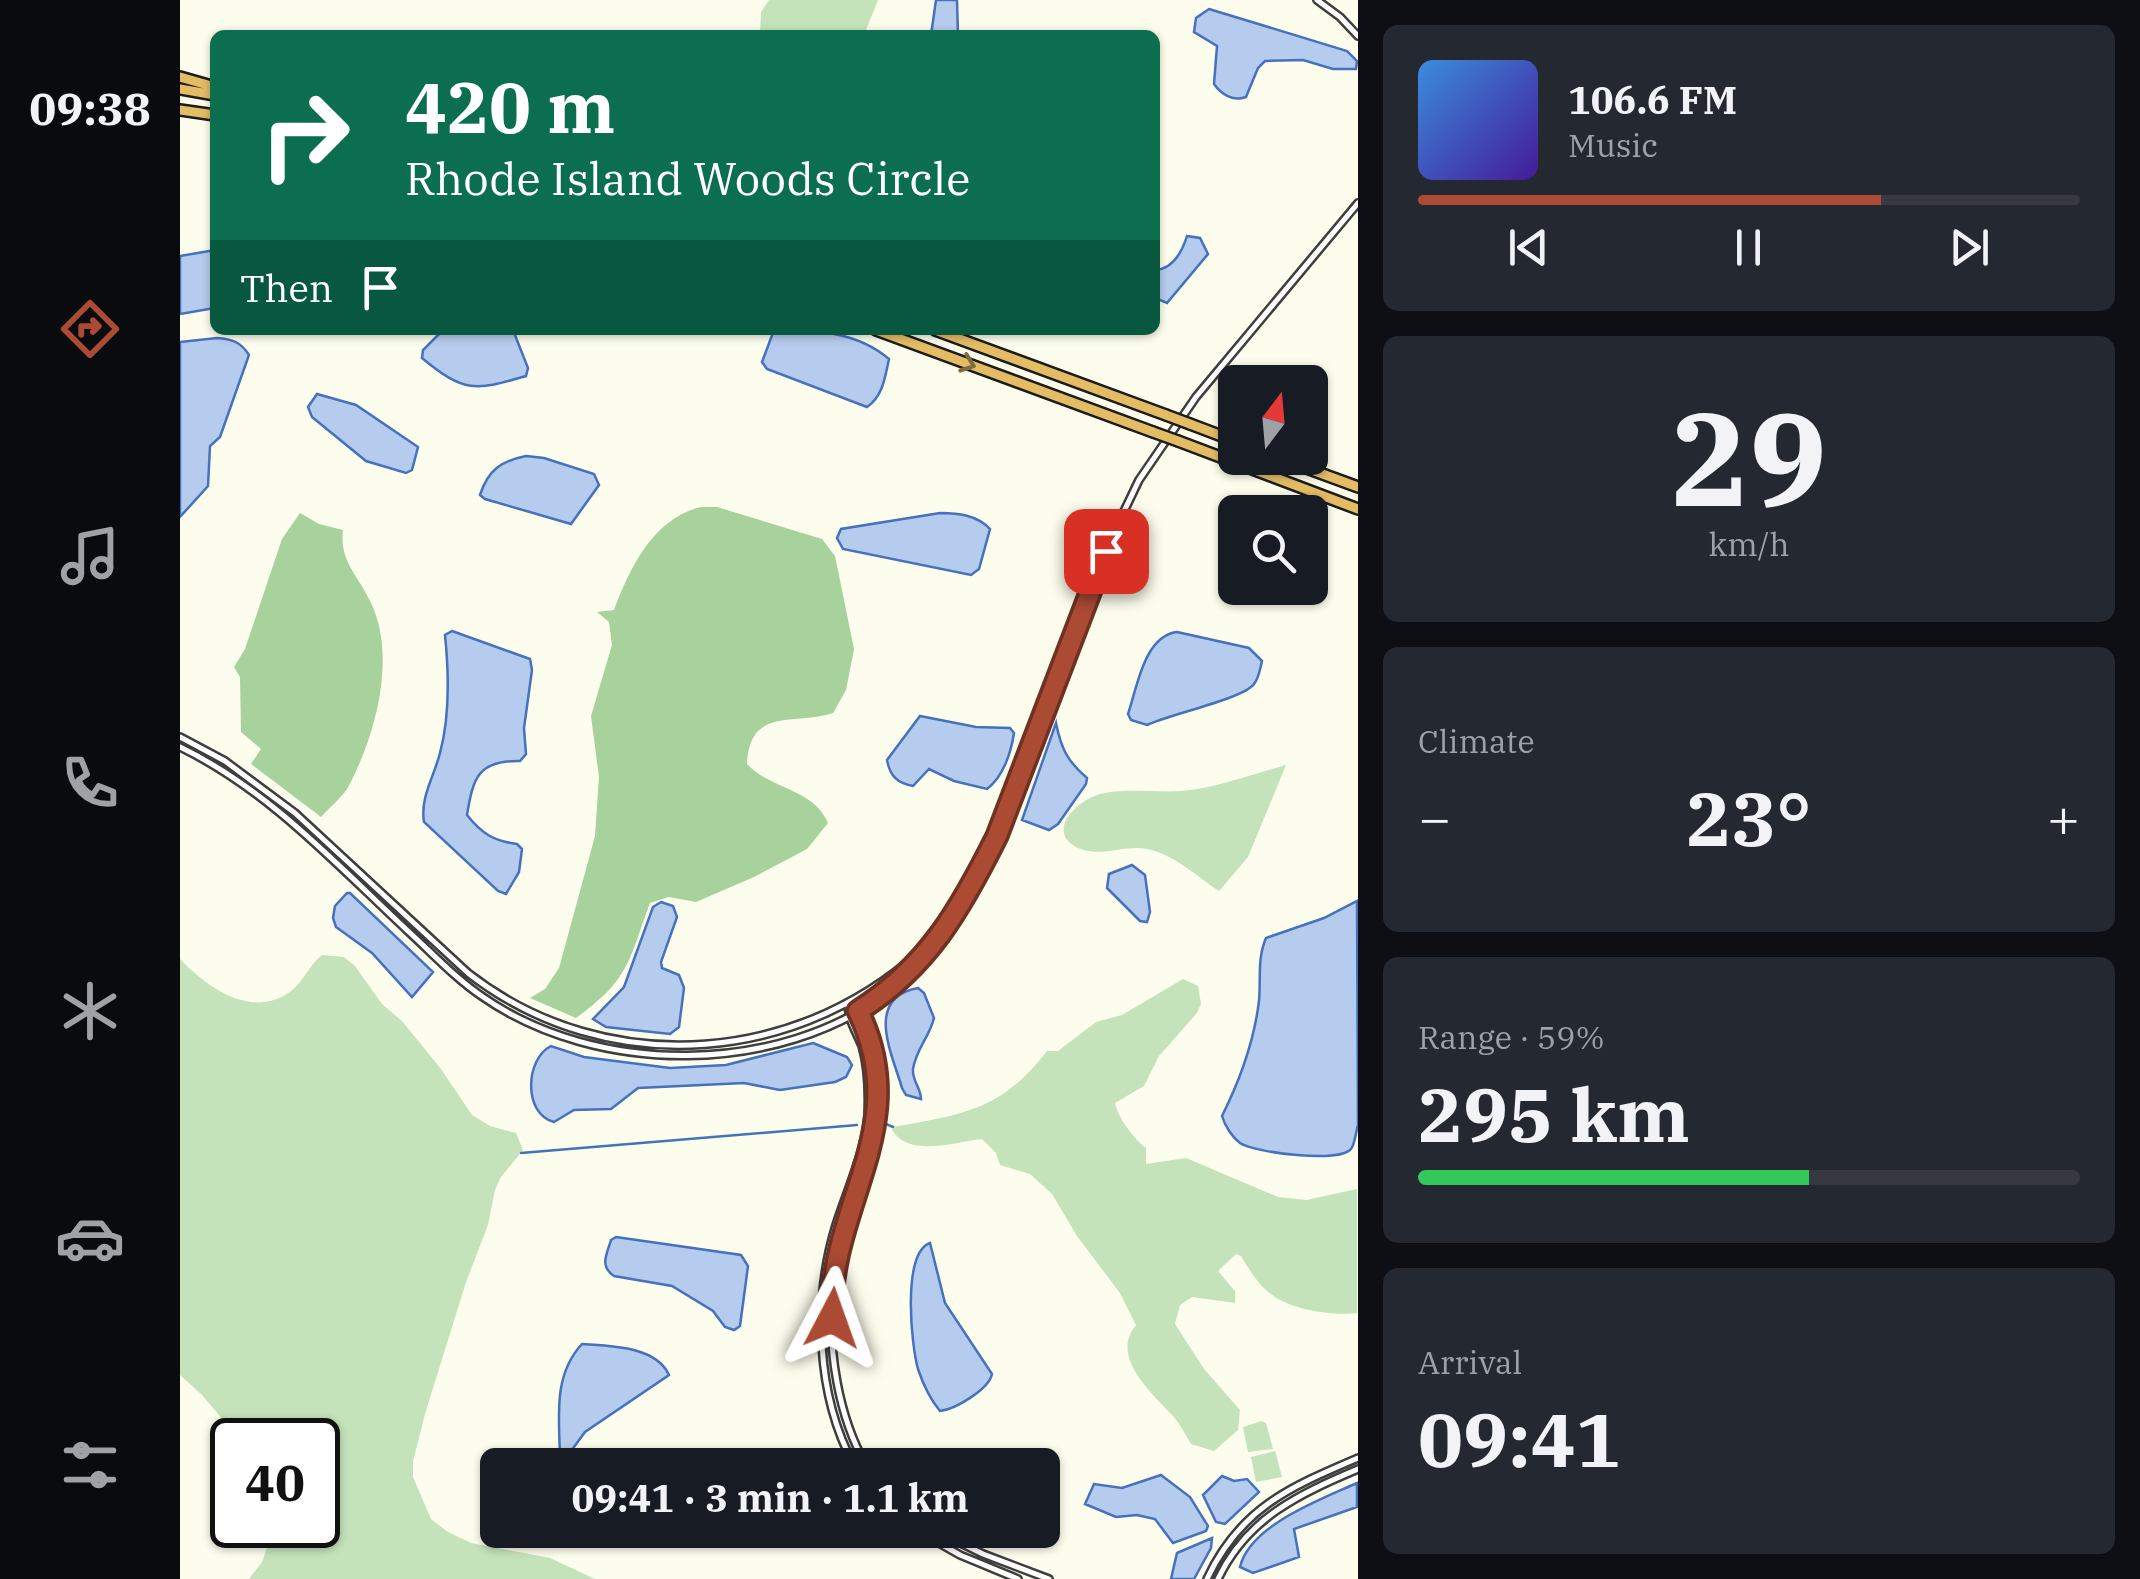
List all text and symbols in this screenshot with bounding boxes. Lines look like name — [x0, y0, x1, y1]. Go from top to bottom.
text: 420 m — [405, 61, 615, 152]
icon: right — [240, 70, 370, 200]
text: 106.6 FM — [1568, 75, 1737, 124]
text: 09:38 — [29, 79, 151, 137]
text: Music — [1568, 124, 1658, 166]
text: Rhode Island Woods Circle — [405, 149, 970, 207]
icon: previous — [1501, 220, 1556, 275]
icon: pause — [1721, 220, 1776, 275]
icon: next — [1942, 220, 1997, 275]
icon: arrive — [353, 260, 408, 315]
text: Then — [240, 263, 333, 312]
icon: directions — [55, 294, 125, 364]
one-way arrow — [958, 352, 975, 373]
north arrow — [1218, 365, 1328, 475]
map controls — [1218, 365, 1328, 605]
text: 29 — [1671, 373, 1827, 542]
button: search — [1218, 495, 1328, 605]
pin — [1064, 509, 1149, 594]
icon: music — [55, 521, 125, 591]
text: km/h — [1709, 523, 1789, 565]
icon: arrive — [1079, 524, 1134, 579]
text: Climate — [1418, 720, 1535, 762]
icon: phone — [55, 748, 125, 818]
text: 23° — [1686, 769, 1812, 867]
text: − — [1418, 782, 1451, 853]
text: + — [2047, 782, 2080, 853]
icon: climate — [55, 976, 125, 1046]
text: Range · 59% — [1418, 1016, 1605, 1058]
text: 295 km — [1418, 1065, 1690, 1163]
icon: car — [55, 1203, 125, 1273]
position arrow — [780, 1266, 884, 1370]
text: Arrival — [1418, 1341, 1522, 1383]
text: 09:41 — [1418, 1390, 1621, 1488]
speed limit sign: 40 — [210, 1418, 340, 1548]
icon: filters — [55, 1430, 125, 1500]
text: 09:41 · 3 min · 1.1 km — [571, 1473, 969, 1522]

